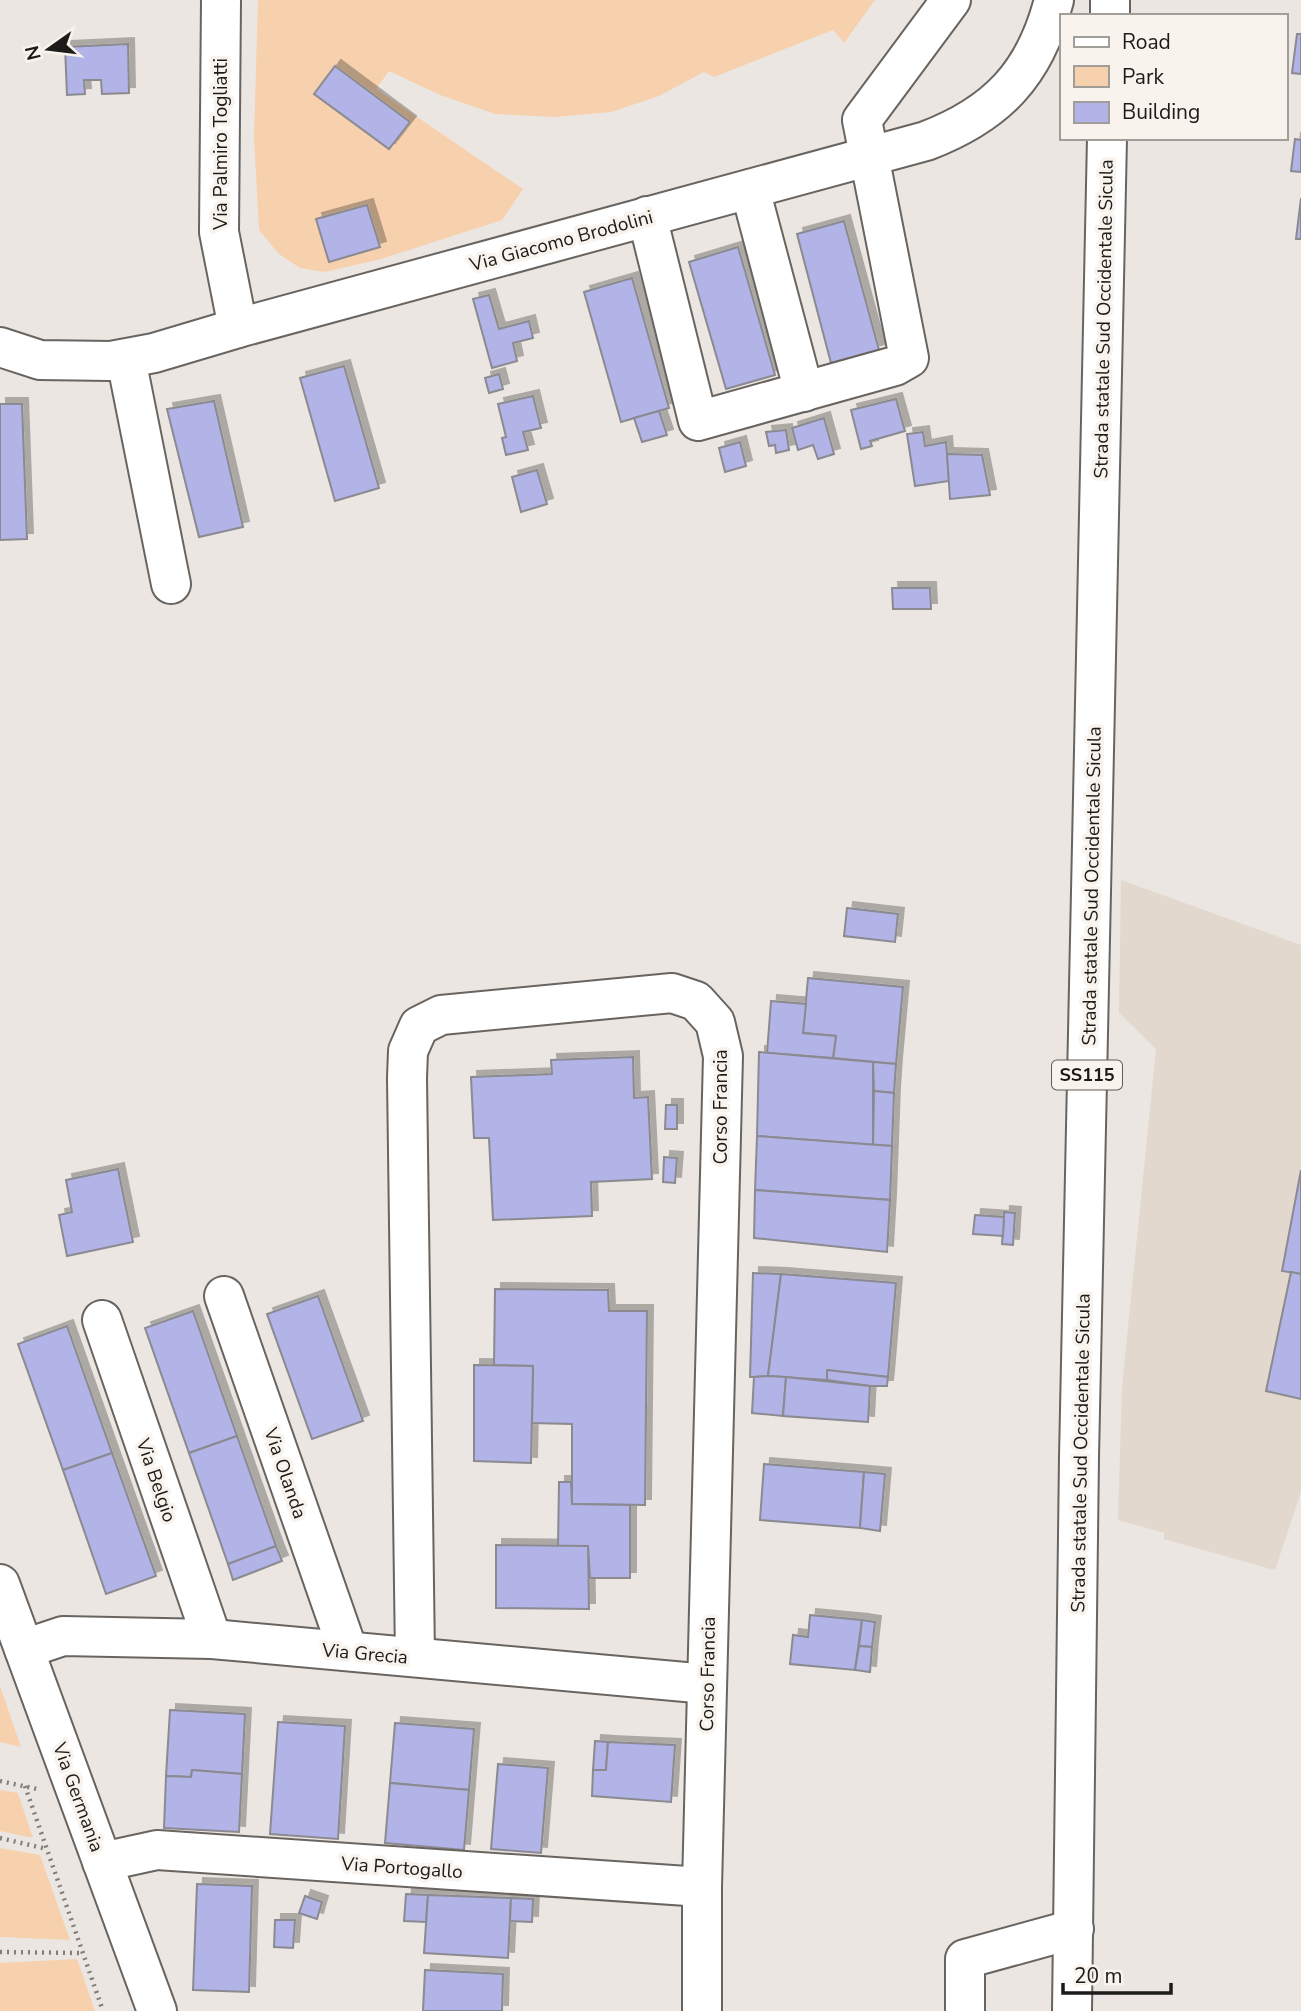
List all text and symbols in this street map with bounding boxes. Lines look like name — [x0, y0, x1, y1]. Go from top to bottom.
north arrow — [14, 14, 84, 84]
legend — [1060, 14, 1287, 140]
text: Road — [1122, 28, 1171, 56]
text: N — [19, 43, 48, 63]
street label: Via Palmiro Togliatti — [208, 58, 234, 231]
text: Park — [1122, 63, 1164, 91]
text: Building — [1122, 98, 1200, 126]
street label: Strada statale Sud Occidentale Sicula — [1088, 159, 1120, 479]
street label: Via Giacomo Brodolini — [466, 204, 656, 278]
street label: Strada statale Sud Occidentale Sicula — [1076, 726, 1108, 1046]
street label: Corso Francia — [708, 1049, 734, 1165]
road number: SS115 — [1052, 1060, 1122, 1090]
street label: Strada statale Sud Occidentale Sicula — [1065, 1293, 1097, 1613]
street label: Via Olanda — [257, 1423, 313, 1522]
street label: Via Belgio — [129, 1434, 183, 1526]
street label: Corso Francia — [694, 1616, 722, 1732]
street label: Via Grecia — [320, 1637, 409, 1671]
street label: Via Germania — [46, 1738, 110, 1856]
street label: Via Portogallo — [339, 1851, 464, 1885]
scale bar — [1063, 1952, 1172, 1996]
text: 20 m — [1074, 1962, 1123, 1990]

